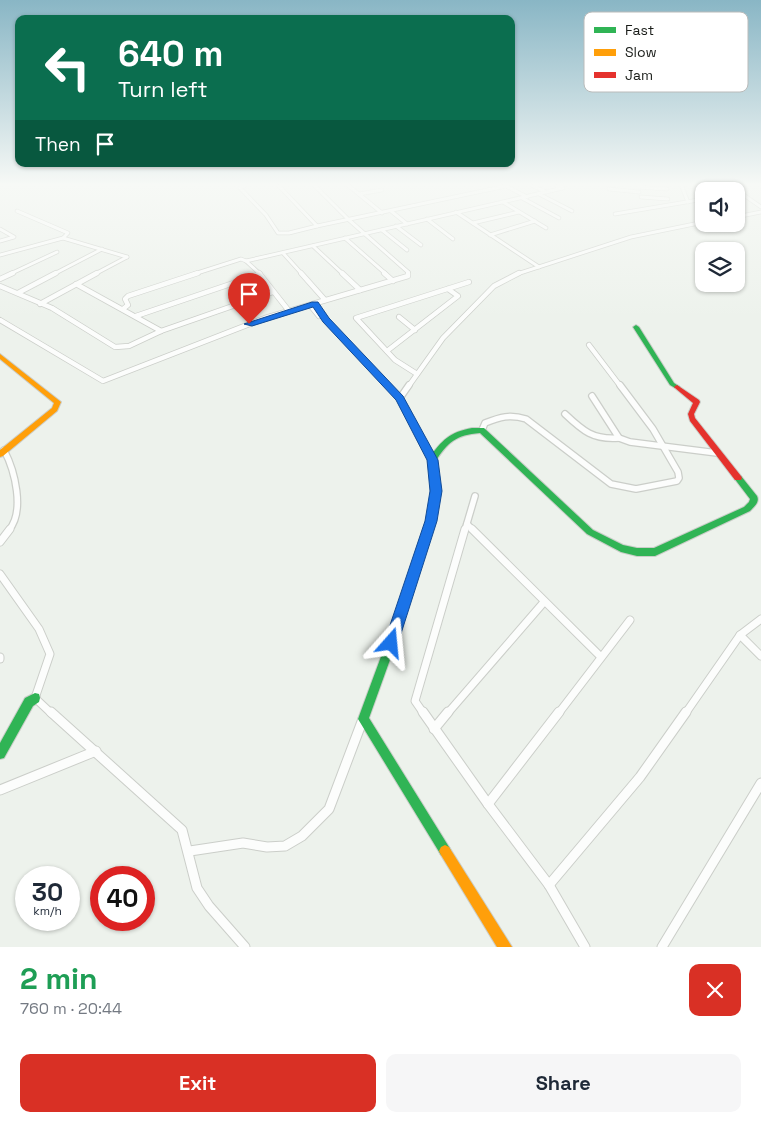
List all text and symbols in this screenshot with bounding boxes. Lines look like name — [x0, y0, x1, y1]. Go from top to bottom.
legend — [584, 12, 748, 92]
text: Fast — [625, 21, 654, 39]
text: 640 m — [118, 32, 223, 76]
icon: left — [35, 35, 100, 100]
text: Slow — [625, 43, 657, 61]
text: Jam — [625, 66, 653, 84]
text: Turn left — [118, 75, 208, 103]
icon: arrive — [91, 130, 119, 158]
text: Then — [35, 132, 81, 157]
map controls — [695, 182, 745, 292]
button: sound — [695, 182, 745, 232]
button: layers — [695, 242, 745, 292]
pin — [228, 273, 270, 324]
icon: arrive — [235, 280, 263, 308]
position arrow — [364, 616, 416, 668]
speed limit sign: 40 — [90, 866, 155, 931]
text: 30 — [32, 876, 63, 908]
text: km/h — [33, 903, 62, 919]
text: 2 min — [20, 959, 98, 998]
button: close — [689, 964, 741, 1016]
text: 760 m · 20:44 — [20, 998, 122, 1019]
button: Exit — [20, 1054, 376, 1112]
button: Share — [386, 1054, 741, 1112]

